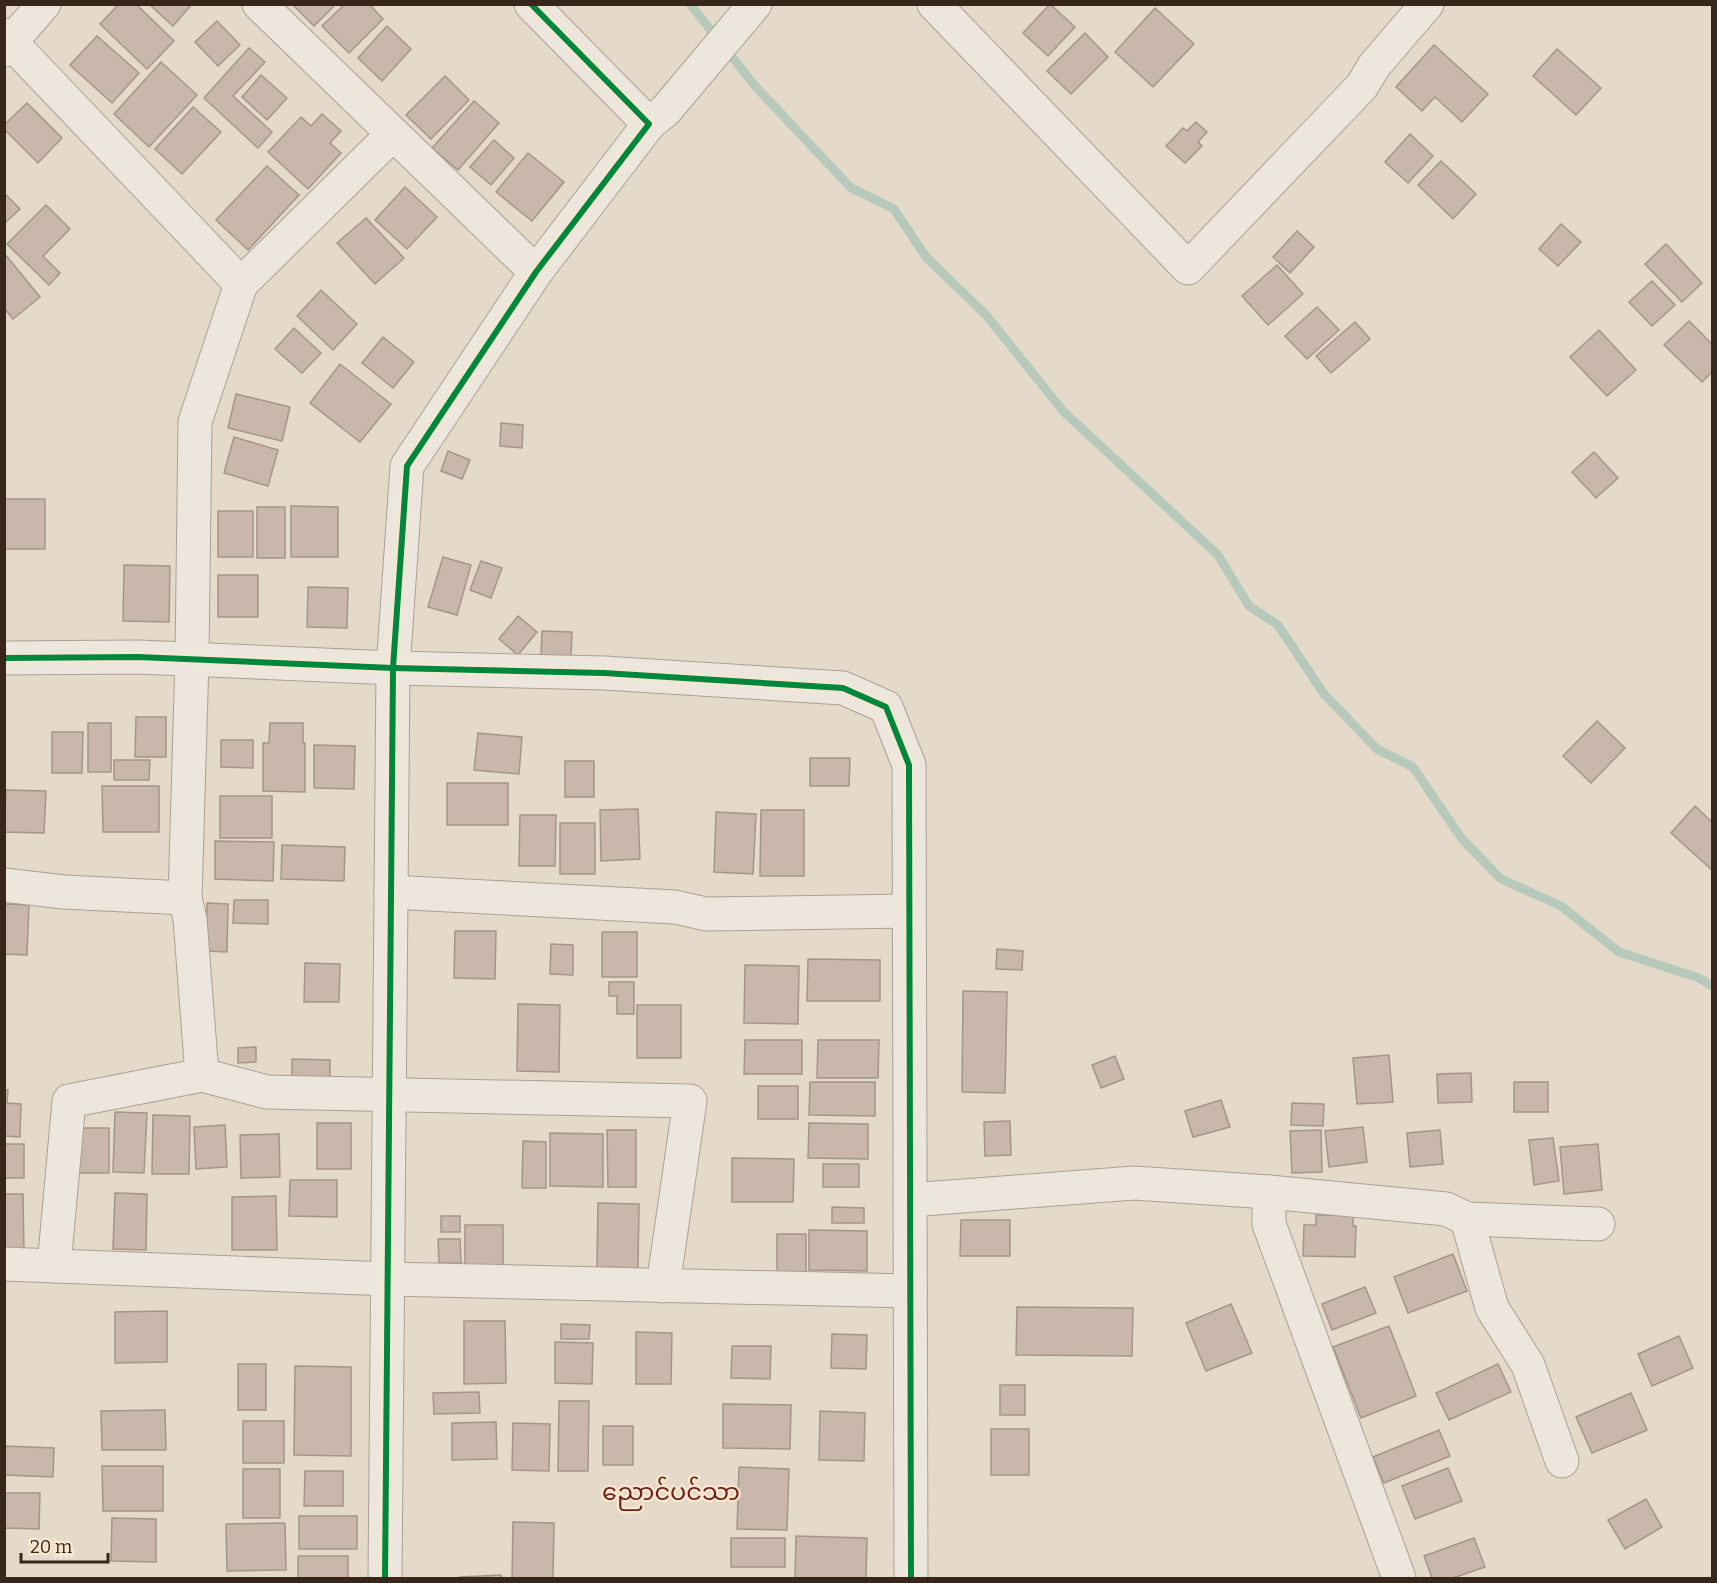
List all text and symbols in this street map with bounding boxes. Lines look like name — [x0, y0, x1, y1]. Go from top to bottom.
district label: ညောင်ပင်သာ — [602, 1476, 740, 1511]
scale bar — [21, 1526, 108, 1564]
text: 20 m — [30, 1536, 72, 1558]

